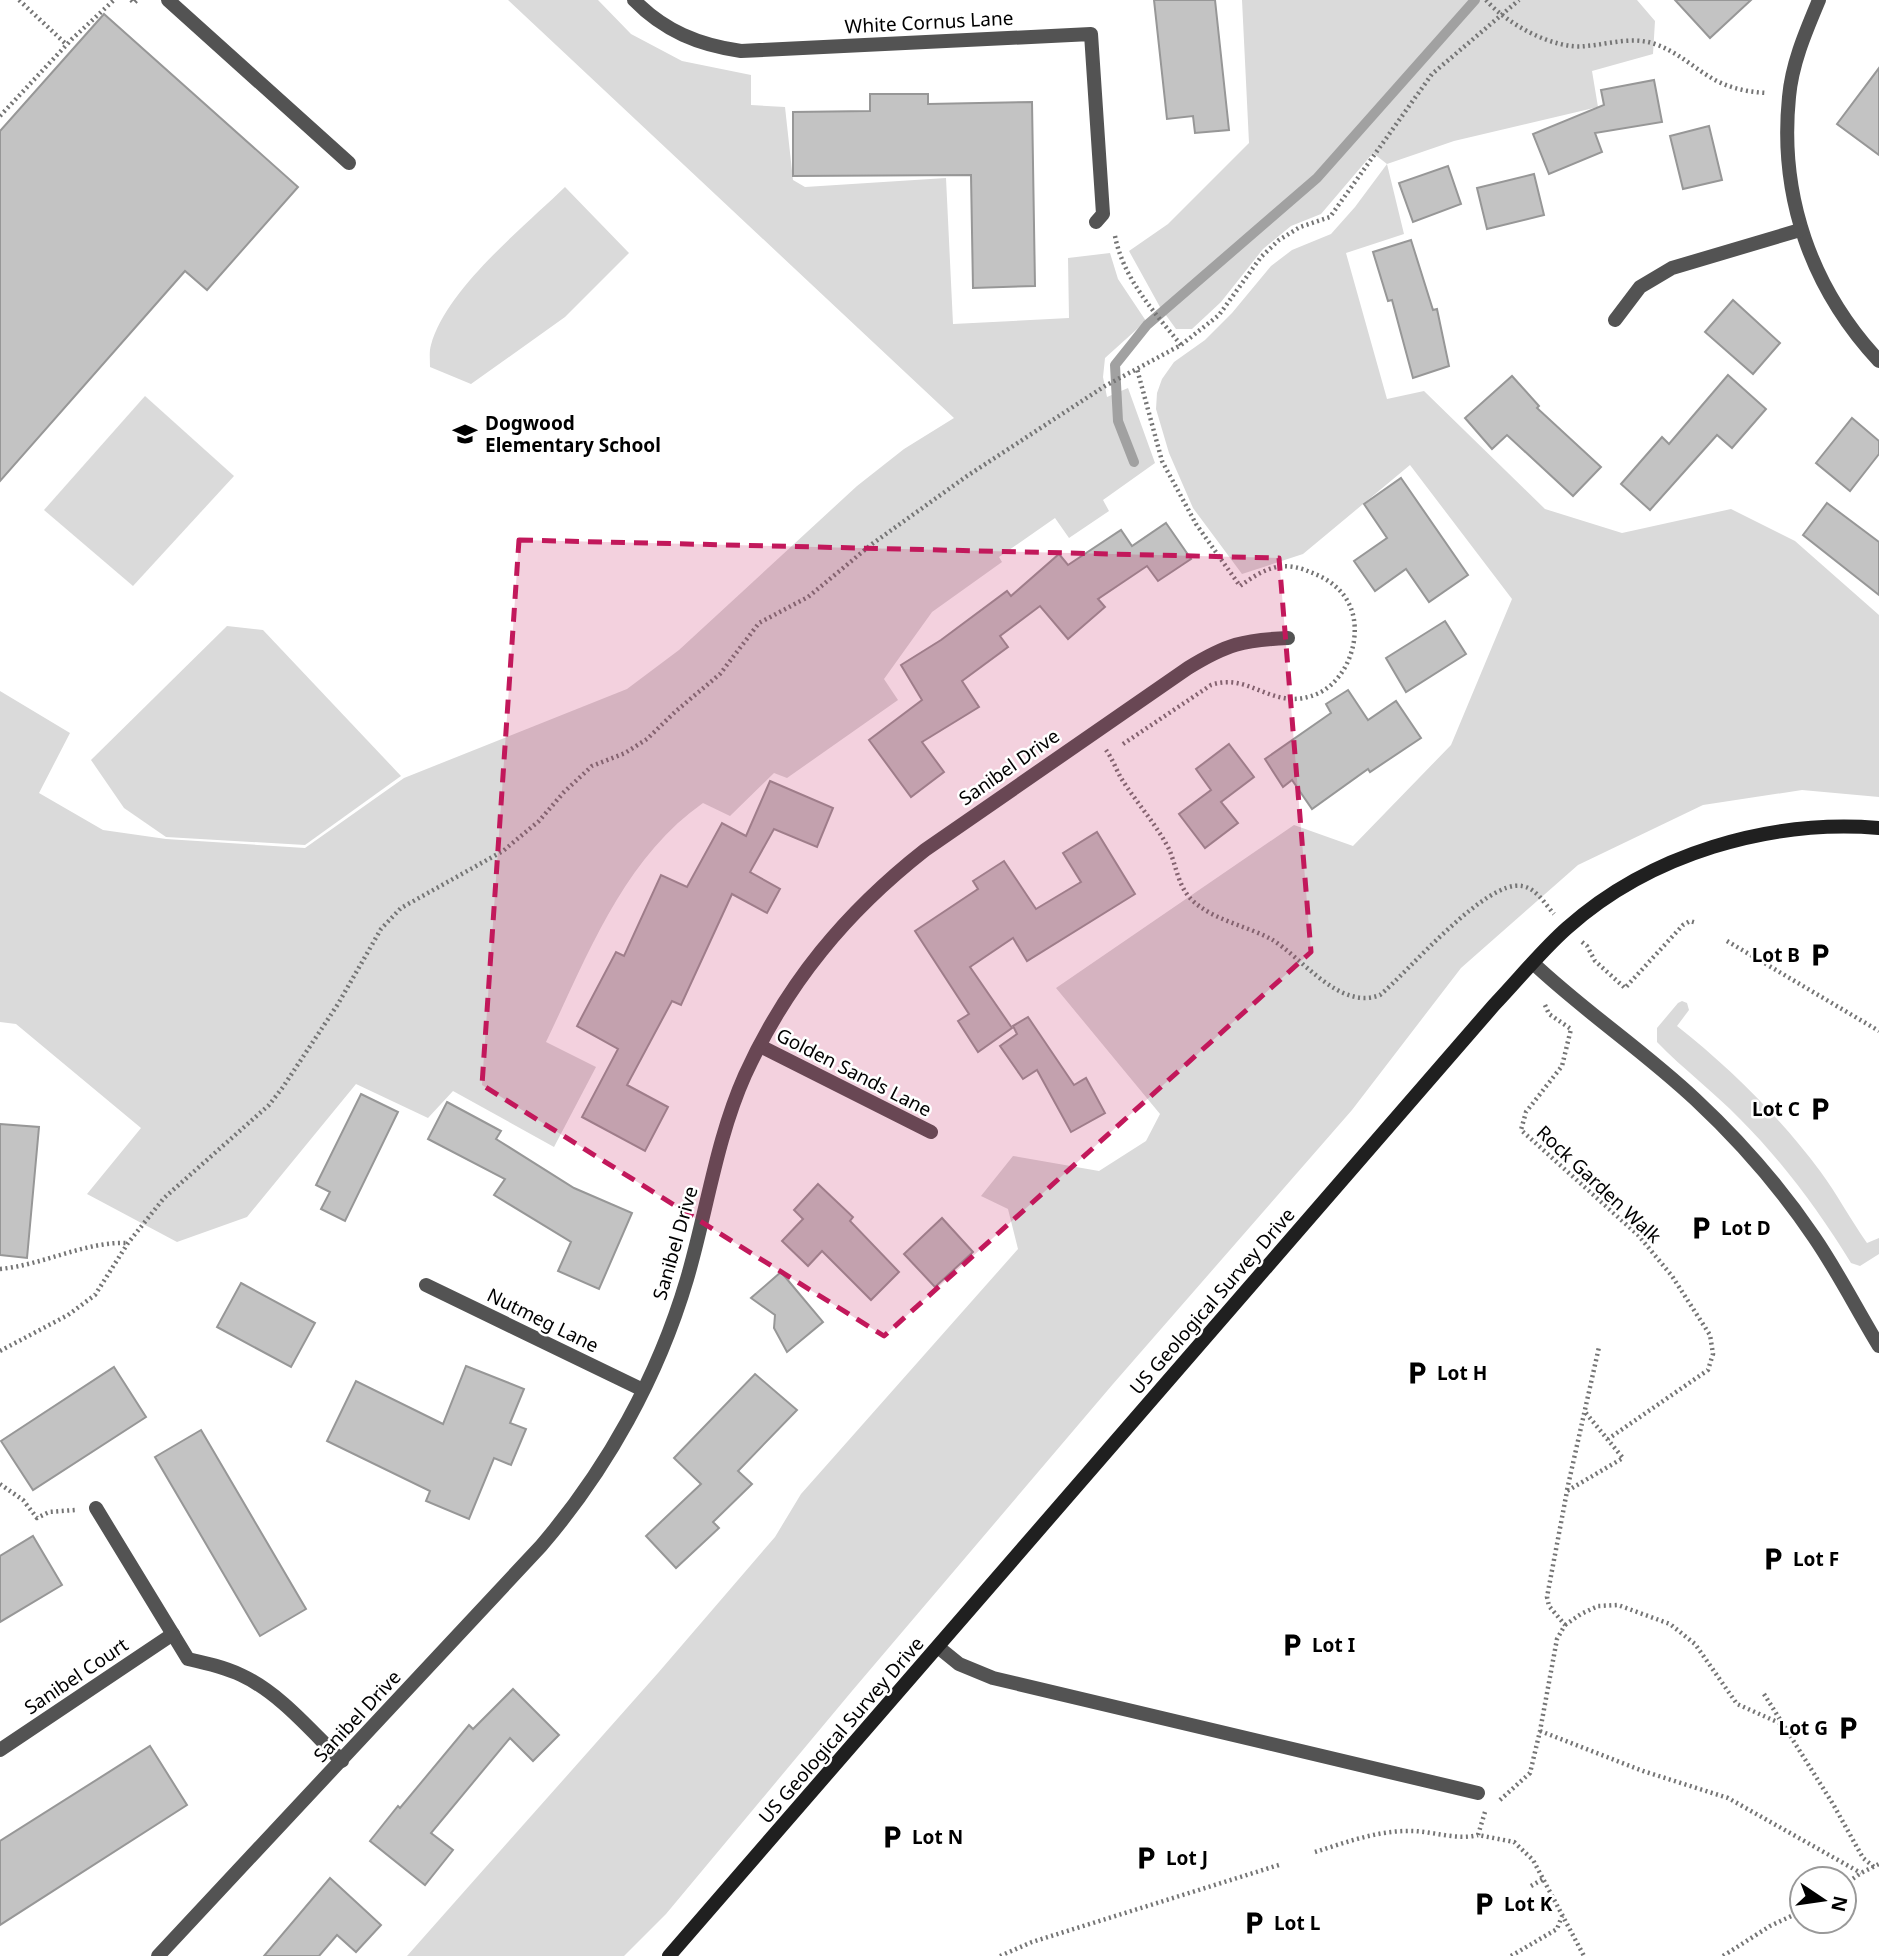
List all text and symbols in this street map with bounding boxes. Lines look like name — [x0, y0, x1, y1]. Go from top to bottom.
street label: White Cornus Lane — [844, 5, 1014, 39]
place label: Dogwood Elementary School — [485, 410, 661, 458]
school or university icon: Dogwood Elementary School — [451, 420, 479, 448]
street label: Sanibel Drive — [954, 723, 1064, 811]
parking icon: Lot B — [1806, 941, 1834, 969]
place label: Lot B — [1752, 942, 1800, 968]
street label: Golden Sands Lane — [772, 1022, 936, 1122]
parking icon: Lot C — [1806, 1095, 1834, 1123]
place label: Lot C — [1752, 1096, 1800, 1122]
street label: Rock Garden Walk — [1531, 1119, 1667, 1249]
street label: Sanibel Drive — [646, 1183, 704, 1303]
street label: US Geological Survey Drive — [1124, 1202, 1300, 1400]
parking icon: Lot D — [1687, 1214, 1715, 1242]
place label: Lot D — [1721, 1215, 1771, 1241]
street label: Nutmeg Lane — [483, 1282, 603, 1358]
parking icon: Lot H — [1403, 1359, 1431, 1387]
place label: Lot H — [1437, 1360, 1487, 1386]
parking icon: Lot F — [1759, 1545, 1787, 1573]
place label: Lot F — [1793, 1546, 1839, 1572]
street label: US Geological Survey Drive — [753, 1631, 929, 1829]
parking icon: Lot I — [1278, 1631, 1306, 1659]
street label: Sanibel Court — [19, 1632, 133, 1720]
place label: Lot I — [1312, 1632, 1355, 1658]
street label: Sanibel Drive — [308, 1664, 406, 1768]
parking icon: Lot G — [1834, 1714, 1862, 1742]
place label: Lot G — [1779, 1715, 1828, 1741]
parking icon: Lot N — [878, 1823, 906, 1851]
place label: Lot N — [912, 1824, 963, 1850]
parking icon: Lot J — [1132, 1844, 1160, 1872]
place label: Lot J — [1166, 1845, 1208, 1871]
north arrow — [1788, 1865, 1858, 1935]
parking icon: Lot K — [1470, 1890, 1498, 1918]
place label: Lot K — [1504, 1891, 1553, 1917]
text: N — [1825, 1893, 1854, 1914]
parking icon: Lot L — [1240, 1909, 1268, 1937]
place label: Lot L — [1274, 1910, 1321, 1936]

